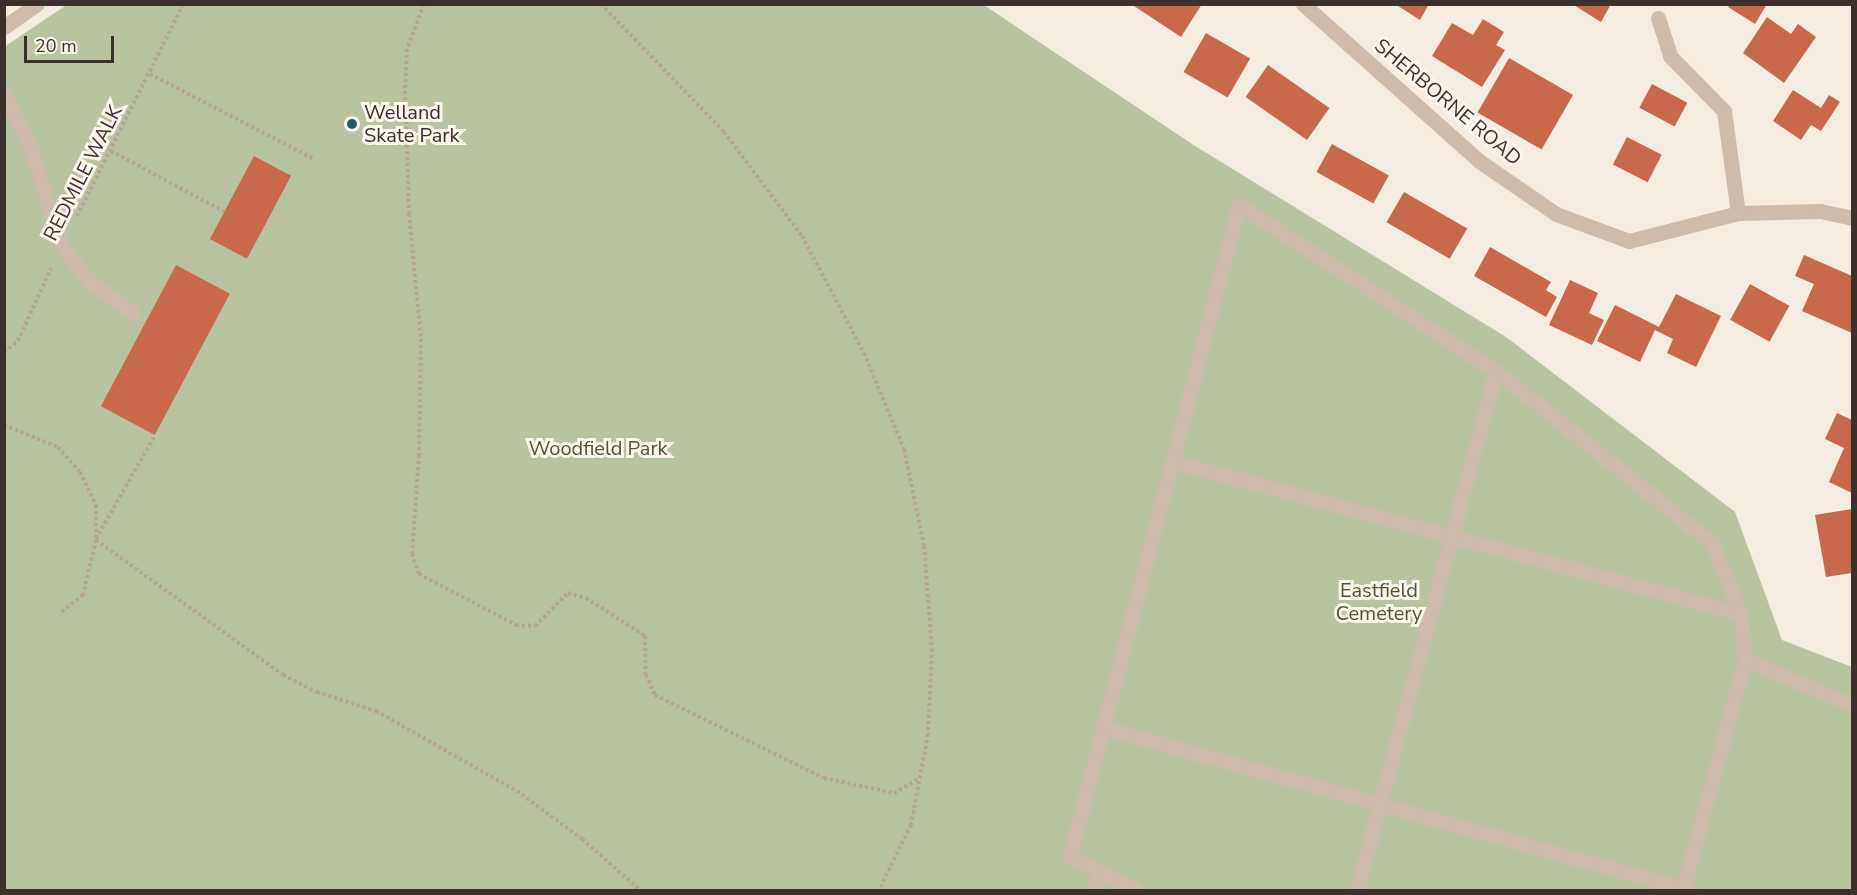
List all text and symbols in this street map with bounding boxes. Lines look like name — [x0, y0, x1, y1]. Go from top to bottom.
scale bar — [27, 24, 117, 62]
text: 20 m — [35, 34, 77, 58]
street label: SHERBORNE ROAD — [1370, 34, 1526, 170]
place label: Welland Skate Park — [364, 100, 459, 147]
street label: REDMILE WALK — [39, 101, 127, 245]
marker: Welland Skate Park — [345, 117, 359, 131]
park label: Woodfield Park — [528, 436, 668, 460]
park label: Eastfield Cemetery — [1336, 579, 1422, 626]

